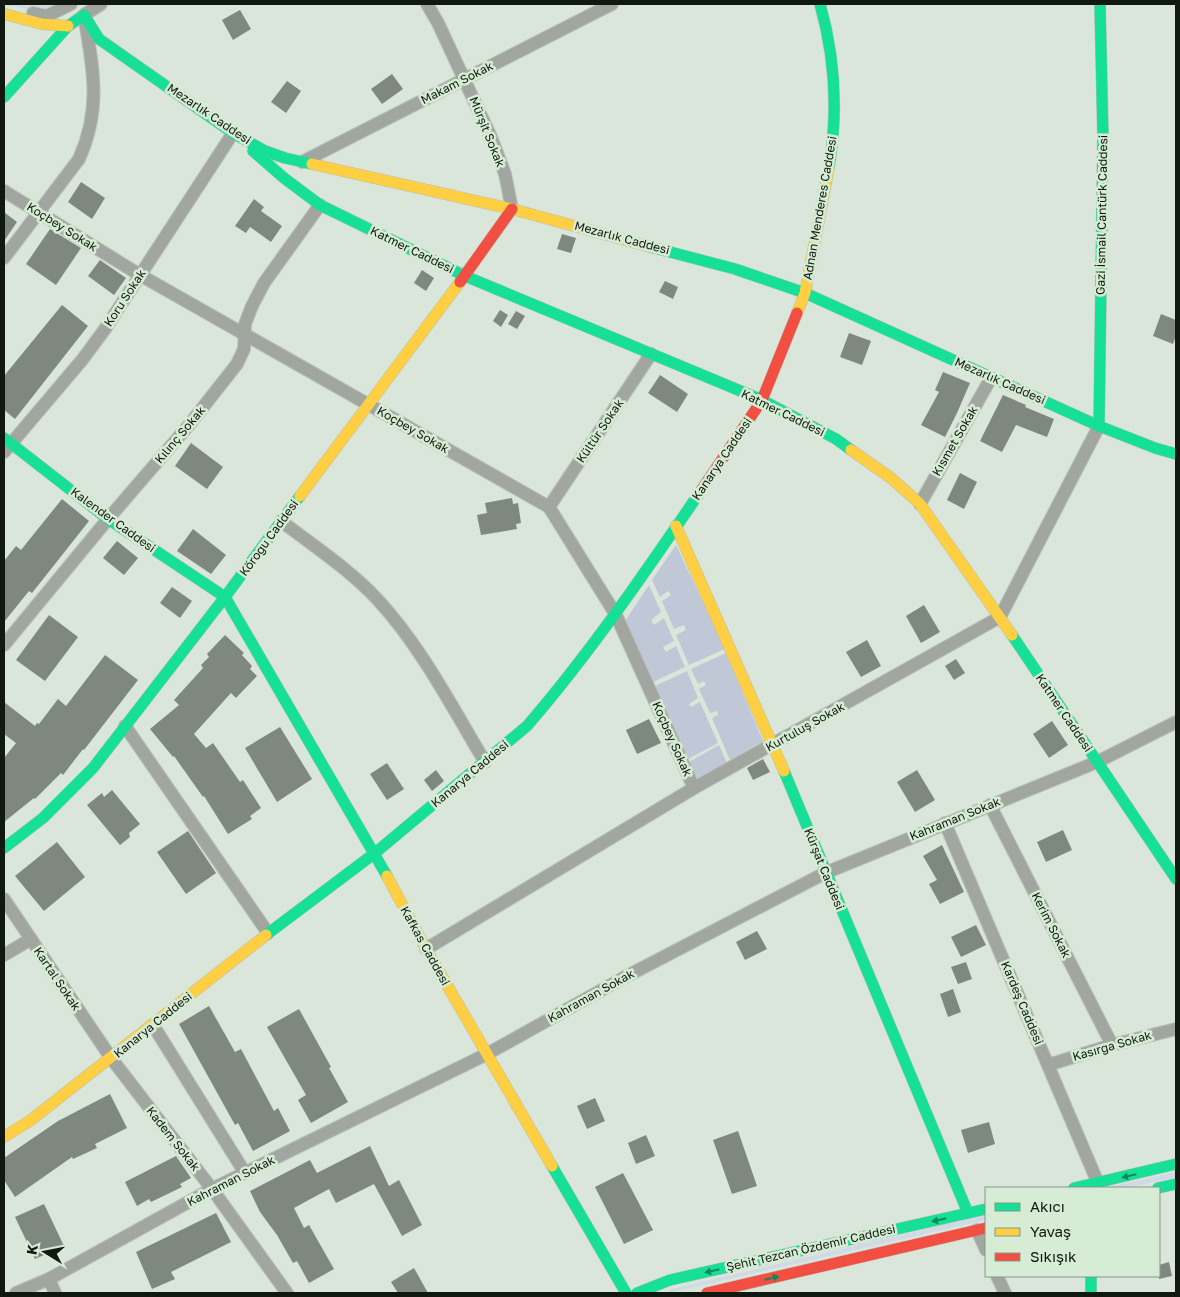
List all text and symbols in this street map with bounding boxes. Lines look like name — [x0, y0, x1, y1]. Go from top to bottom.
street label: Makam Sokak — [418, 58, 496, 107]
street label: Mezarlık Caddesi — [164, 80, 254, 147]
street label: Mürşit Sokak — [467, 94, 508, 169]
street label: Adnan Menderes Caddesi — [799, 135, 840, 281]
street label: Gazi İsmail Cantürk Caddesi — [1093, 135, 1110, 295]
street label: Koçbey Sokak — [24, 199, 101, 254]
street label: Mezarlık Caddesi — [573, 218, 671, 257]
street label: Katmer Caddesi — [368, 223, 456, 276]
street label: Koru Sokak — [101, 266, 149, 329]
street label: Mezarlık Caddesi — [952, 354, 1048, 407]
street label: Katmer Caddesi — [739, 386, 827, 439]
street label: Kültür Sokak — [573, 396, 627, 465]
street label: Kılınç Sokak — [151, 403, 208, 467]
street label: Koçbey Sokak — [375, 403, 452, 456]
street label: Kısmet Sokak — [928, 403, 981, 478]
street label: Kanarya Caddesi — [688, 415, 755, 503]
street label: Kalender Caddesi — [68, 484, 159, 555]
street label: Köroğu Caddesi — [236, 497, 301, 579]
street label: Katmer Caddesi — [1033, 671, 1096, 755]
street label: Koçbey Sokak — [649, 699, 696, 779]
street label: Kurtuluş Sokak — [763, 699, 847, 754]
street label: Kanarya Caddesi — [428, 737, 511, 810]
street label: Kahraman Sokak — [907, 793, 1003, 844]
street label: Kürşat Caddesi — [801, 826, 848, 912]
street label: Kerim Sokak — [1029, 889, 1074, 960]
street label: Kafkas Caddesi — [397, 903, 453, 988]
street label: Kartal Sokak — [31, 944, 84, 1014]
street label: Kardeş Caddesi — [998, 959, 1047, 1047]
street label: Kahraman Sokak — [545, 965, 637, 1026]
street label: Kanarya Caddesi — [110, 988, 195, 1061]
street label: Kasırga Sokak — [1071, 1027, 1153, 1064]
street label: Kadem Sokak — [143, 1103, 203, 1174]
street label: Kahraman Sokak — [184, 1152, 277, 1209]
one-way arrow — [1121, 1172, 1136, 1180]
legend — [985, 1187, 1160, 1277]
text: Akıcı — [1030, 1197, 1065, 1215]
one-way arrow — [931, 1216, 946, 1224]
street label: Şehit Tezcan Özdemir Caddesi — [725, 1221, 897, 1274]
text: Yavaş — [1030, 1222, 1071, 1240]
north arrow — [20, 1227, 70, 1277]
text: K — [22, 1243, 41, 1256]
text: Sıkışık — [1030, 1247, 1077, 1265]
one-way arrow — [704, 1267, 719, 1275]
one-way arrow — [764, 1274, 779, 1282]

